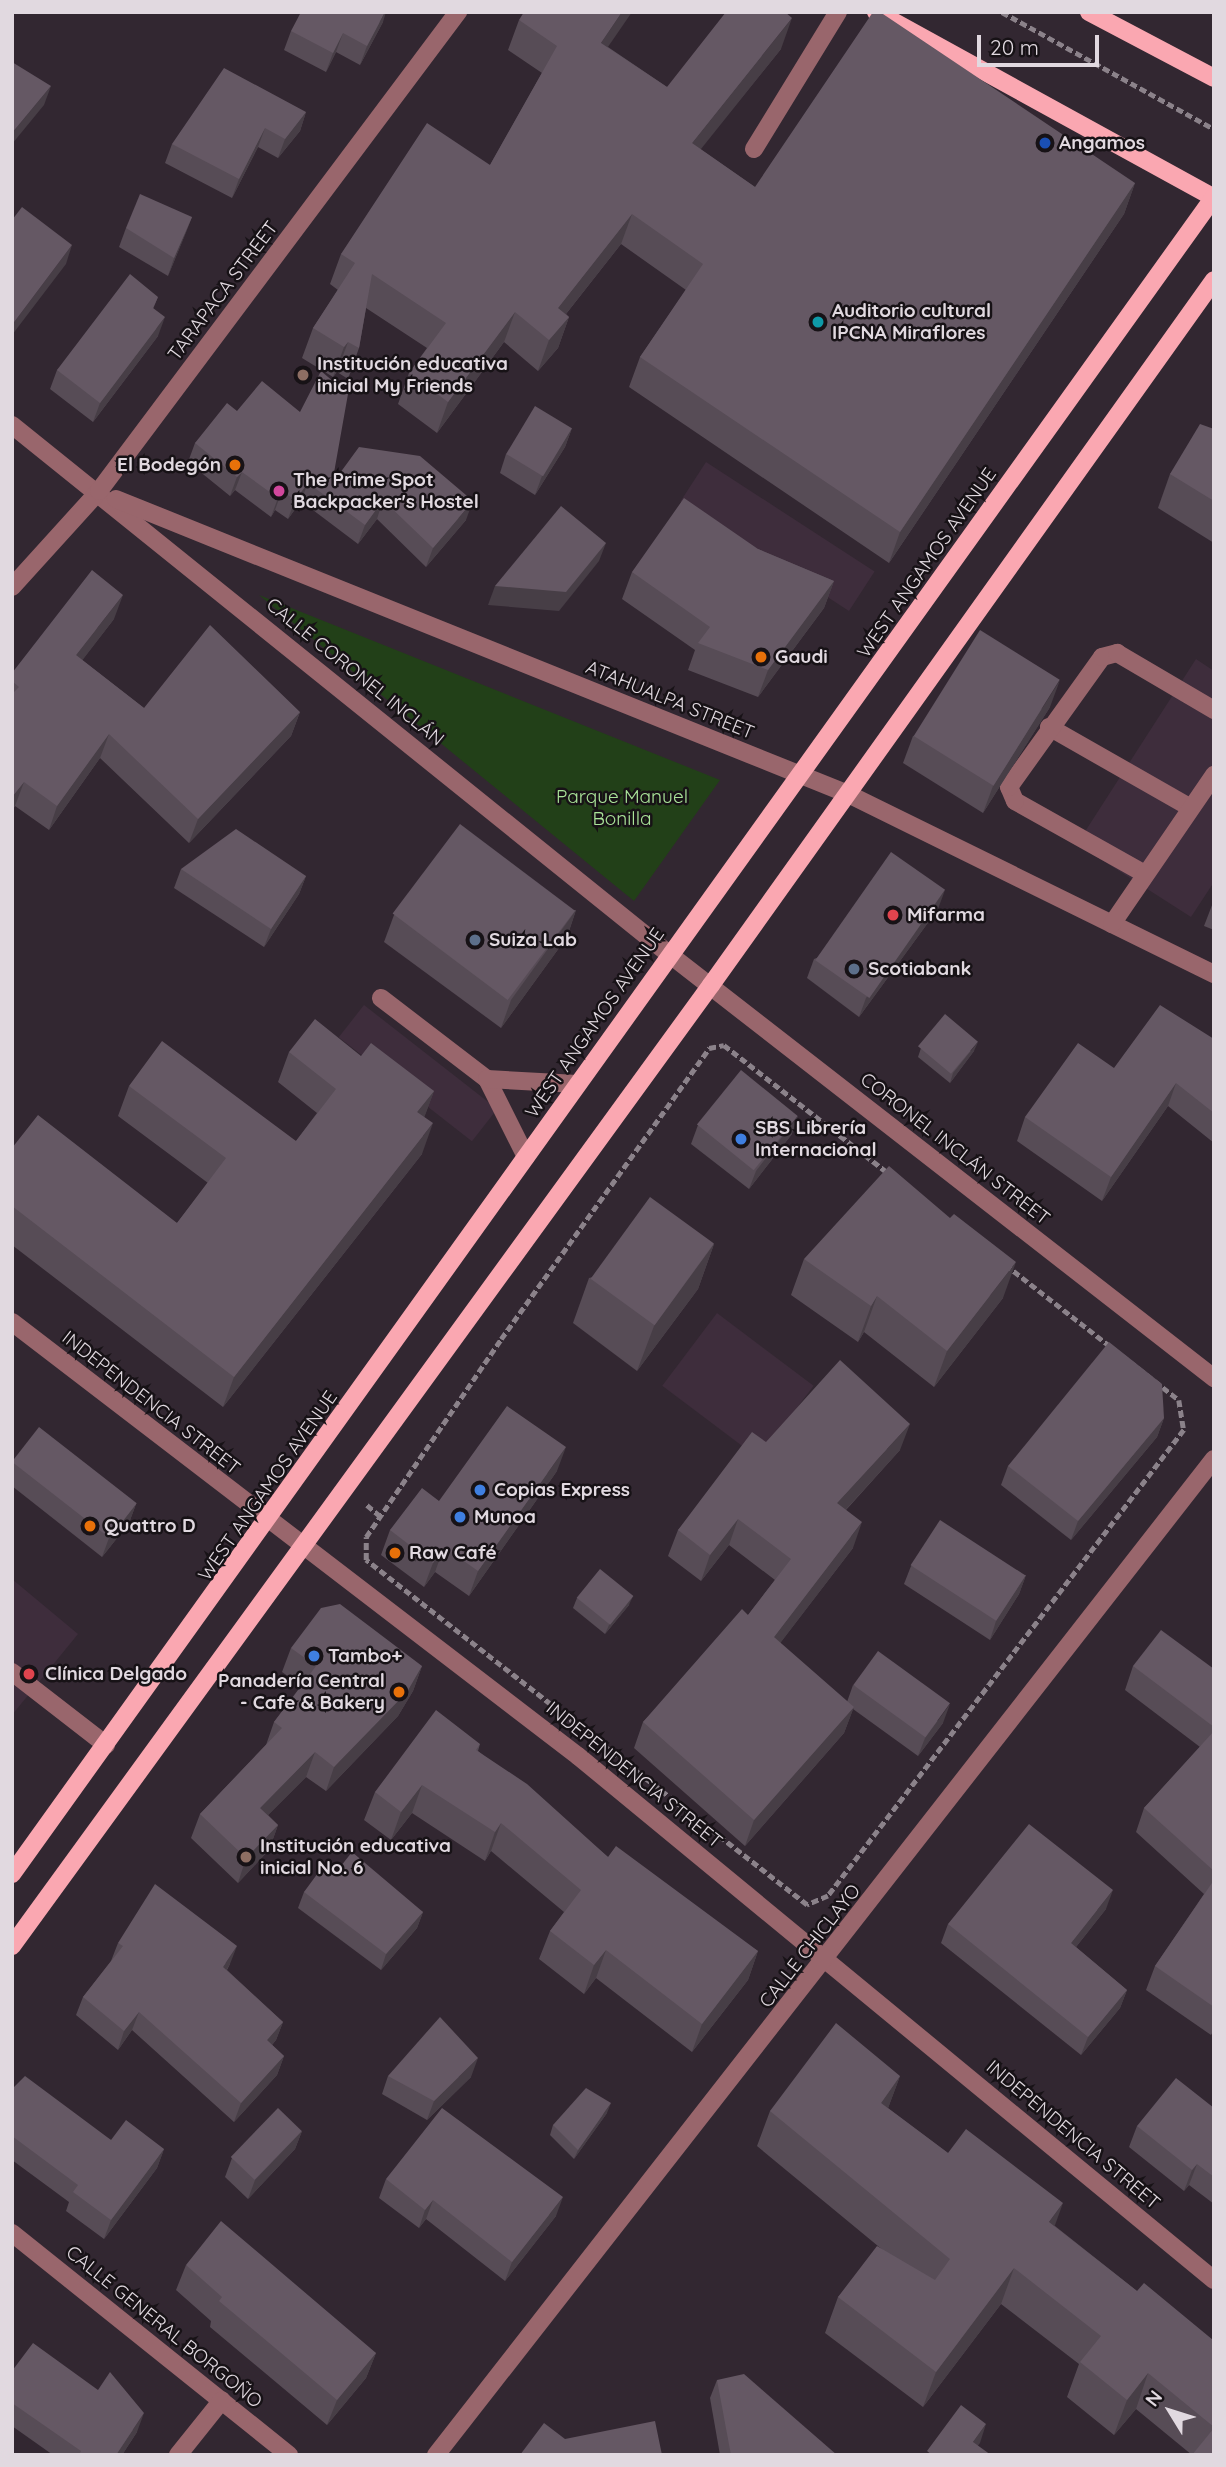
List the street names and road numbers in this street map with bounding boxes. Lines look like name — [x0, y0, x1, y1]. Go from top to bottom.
street label: TARAPACA STREET — [163, 217, 283, 365]
street label: WEST ANGAMOS AVENUE — [853, 464, 1001, 662]
street label: CALLE CORONEL INCLÁN — [262, 593, 448, 751]
street label: ATAHUALPA STREET — [582, 656, 758, 744]
street label: WEST ANGAMOS AVENUE — [521, 924, 669, 1122]
street label: CORONEL INCLÁN STREET — [856, 1068, 1054, 1230]
street label: INDEPENDENCIA STREET — [57, 1326, 245, 1480]
street label: WEST ANGAMOS AVENUE — [194, 1387, 342, 1585]
street label: INDEPENDENCIA STREET — [541, 1697, 727, 1853]
street label: CALLE CHICLAYO — [755, 1880, 865, 2012]
street label: INDEPENDENCIA STREET — [981, 2056, 1165, 2214]
street label: CALLE GENERAL BORGOÑO — [61, 2241, 267, 2413]

